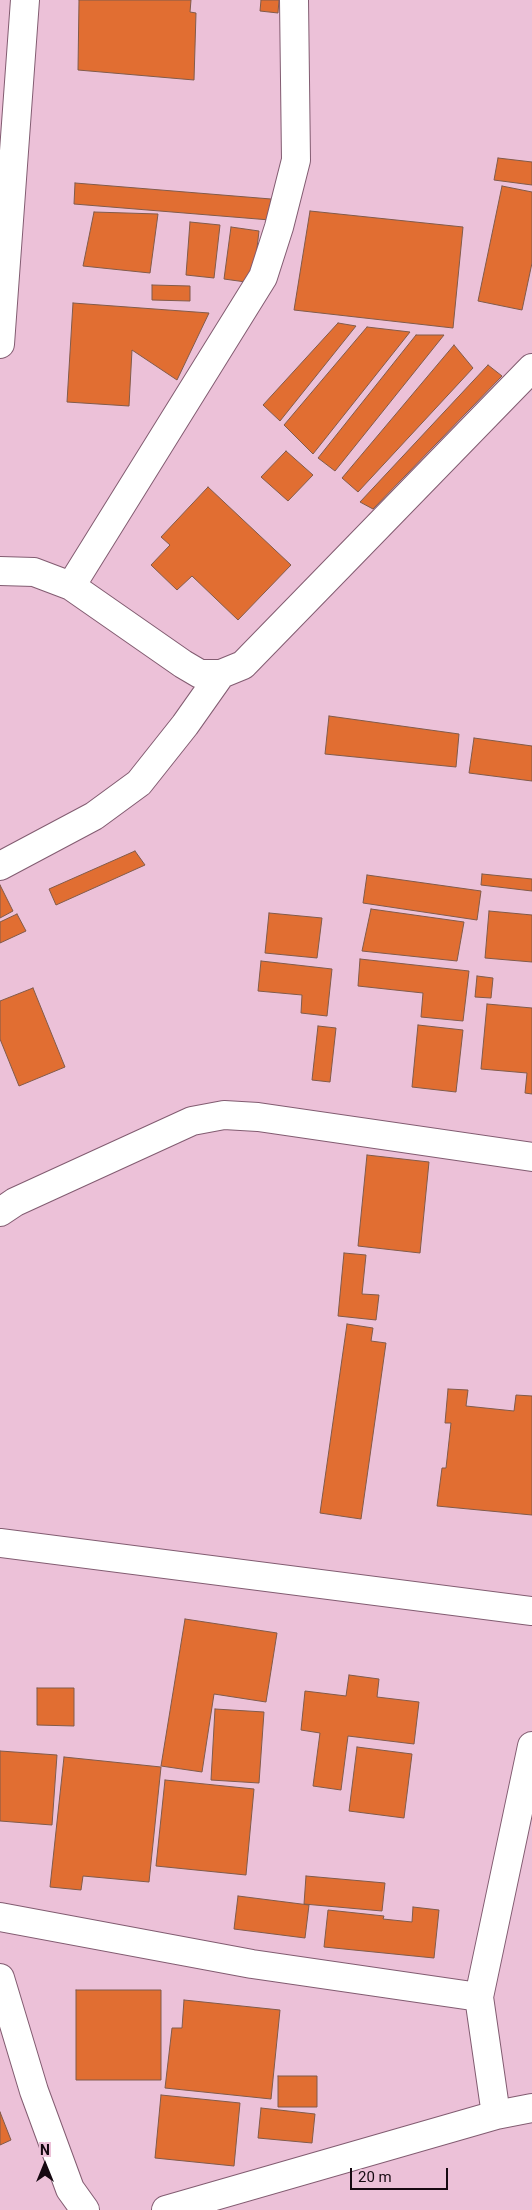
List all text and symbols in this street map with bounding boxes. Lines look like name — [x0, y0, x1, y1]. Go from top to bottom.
north arrow — [20, 2140, 70, 2190]
text: N — [40, 2142, 50, 2158]
scale bar — [352, 2158, 450, 2190]
text: 20 m — [358, 2168, 392, 2186]

